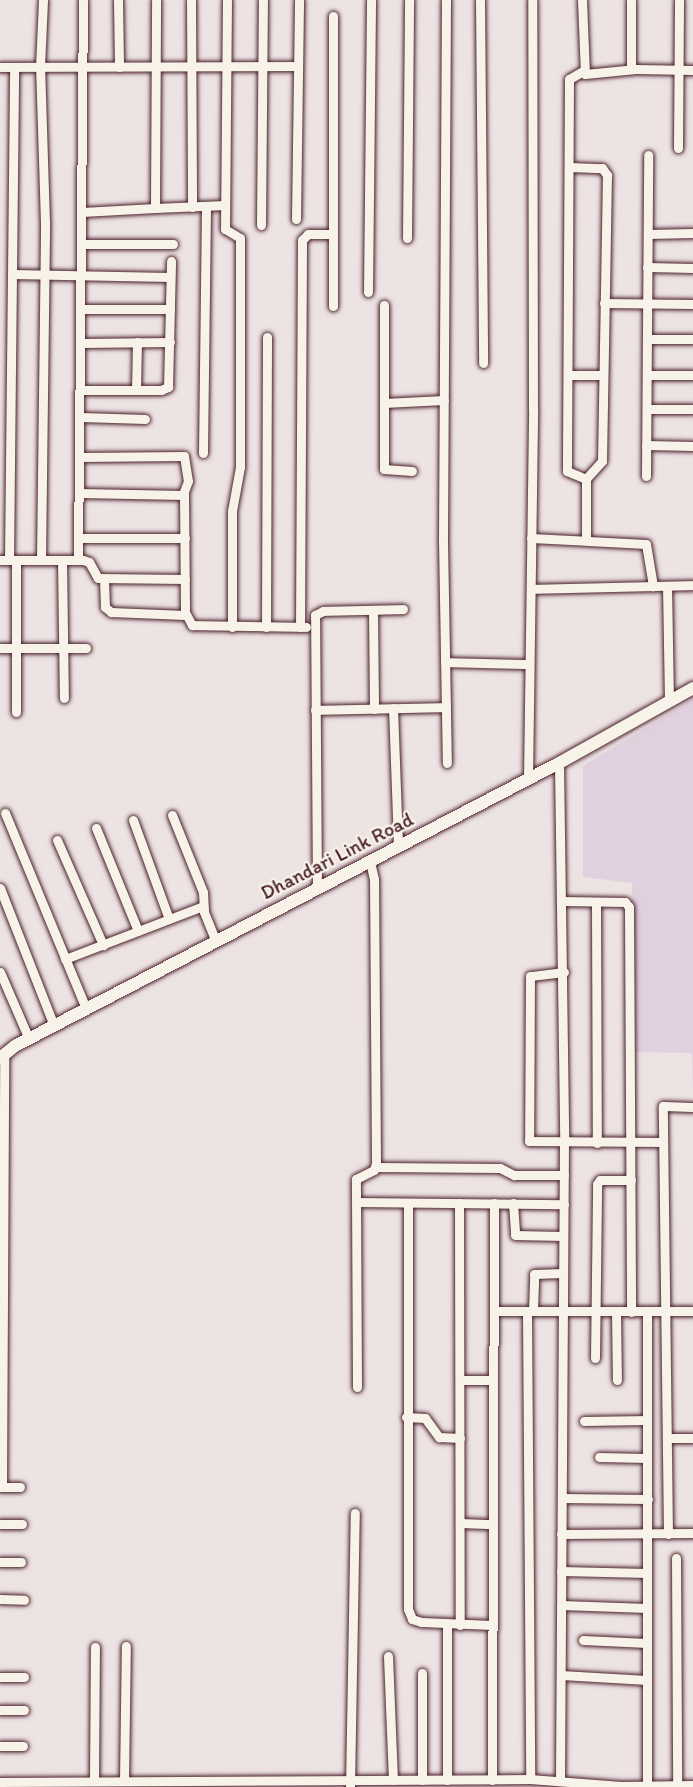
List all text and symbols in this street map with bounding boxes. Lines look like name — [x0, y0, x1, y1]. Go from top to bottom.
street label: Dhandari Link Road — [257, 807, 417, 905]

